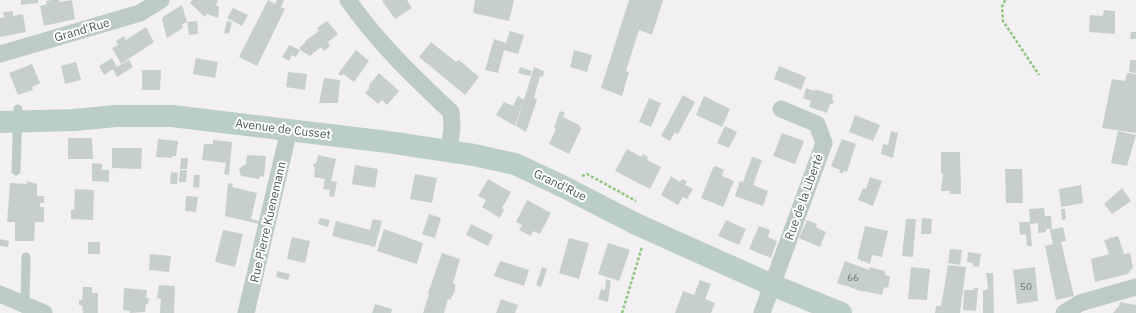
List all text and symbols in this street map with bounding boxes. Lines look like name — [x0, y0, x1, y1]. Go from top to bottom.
street label: Grand'Rue — [52, 14, 112, 45]
street label: Avenue de Cusset — [235, 115, 332, 142]
street label: Rue de la Liberté — [781, 151, 826, 242]
street label: Rue Pierre Kuenemann — [246, 160, 289, 284]
street label: Grand'Rue — [531, 165, 589, 204]
house number: 66 — [847, 271, 859, 284]
house number: 50 — [1020, 280, 1032, 293]

